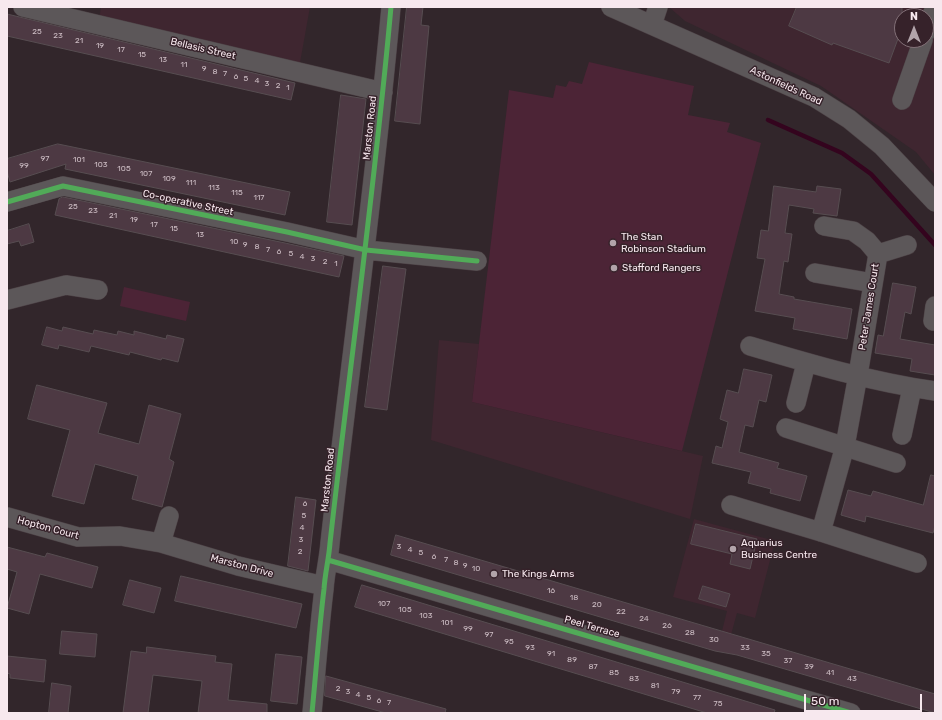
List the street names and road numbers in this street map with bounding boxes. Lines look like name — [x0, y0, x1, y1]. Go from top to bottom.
street label: Bellasis Street — [169, 36, 237, 62]
street label: Astonfields Road — [748, 64, 824, 108]
street label: Marston Road — [361, 95, 379, 161]
street label: Co-operative Street — [142, 188, 234, 218]
street label: Peter James Court — [856, 263, 882, 351]
street label: Marston Road — [319, 447, 337, 513]
street label: Hopton Court — [16, 514, 80, 542]
street label: Marston Drive — [209, 552, 275, 580]
street label: Peel Terrace — [563, 613, 621, 641]

